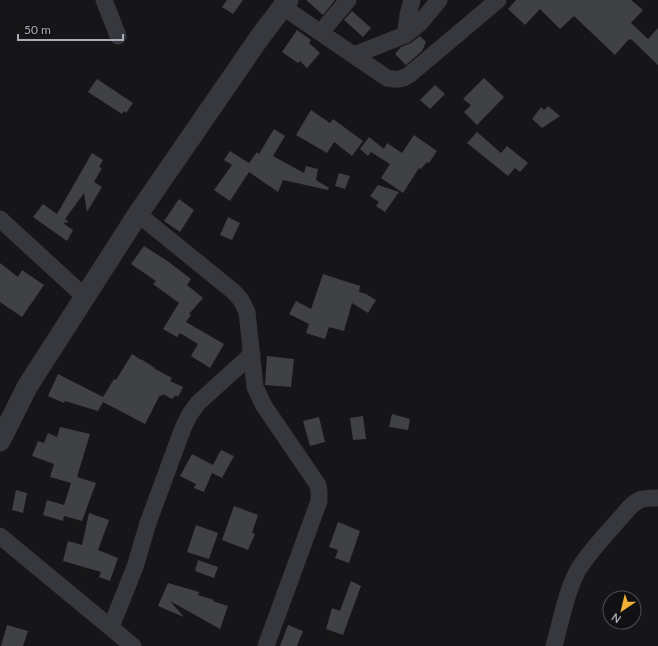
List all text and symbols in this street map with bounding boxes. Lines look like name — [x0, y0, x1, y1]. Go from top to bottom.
scale bar — [18, 16, 123, 42]
text: 50 m — [24, 22, 51, 37]
north arrow — [602, 590, 642, 630]
text: N — [609, 611, 623, 626]

